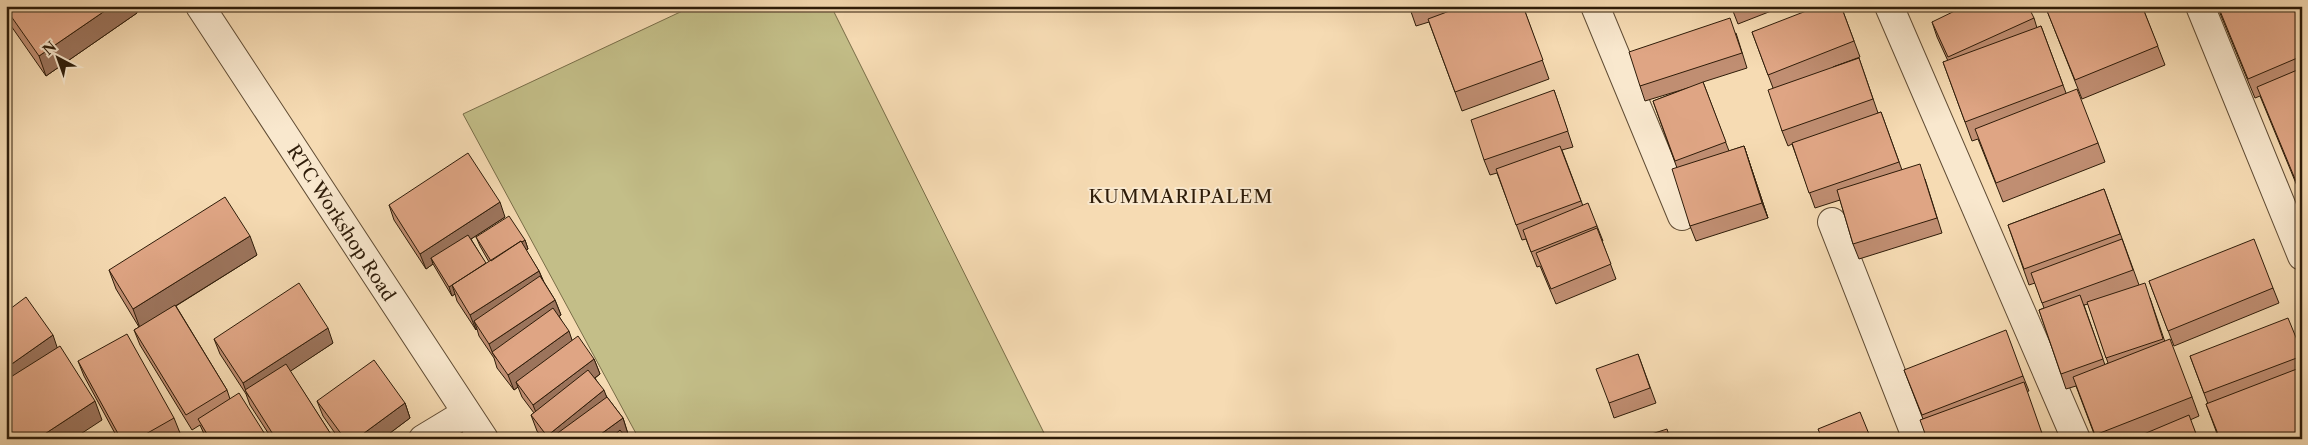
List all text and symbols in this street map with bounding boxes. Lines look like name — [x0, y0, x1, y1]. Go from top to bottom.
north arrow — [32, 32, 82, 82]
text: N — [39, 37, 60, 59]
street label: RTC Workshop Road — [282, 141, 400, 305]
district label: KUMMARIPALEM — [1088, 185, 1274, 208]

